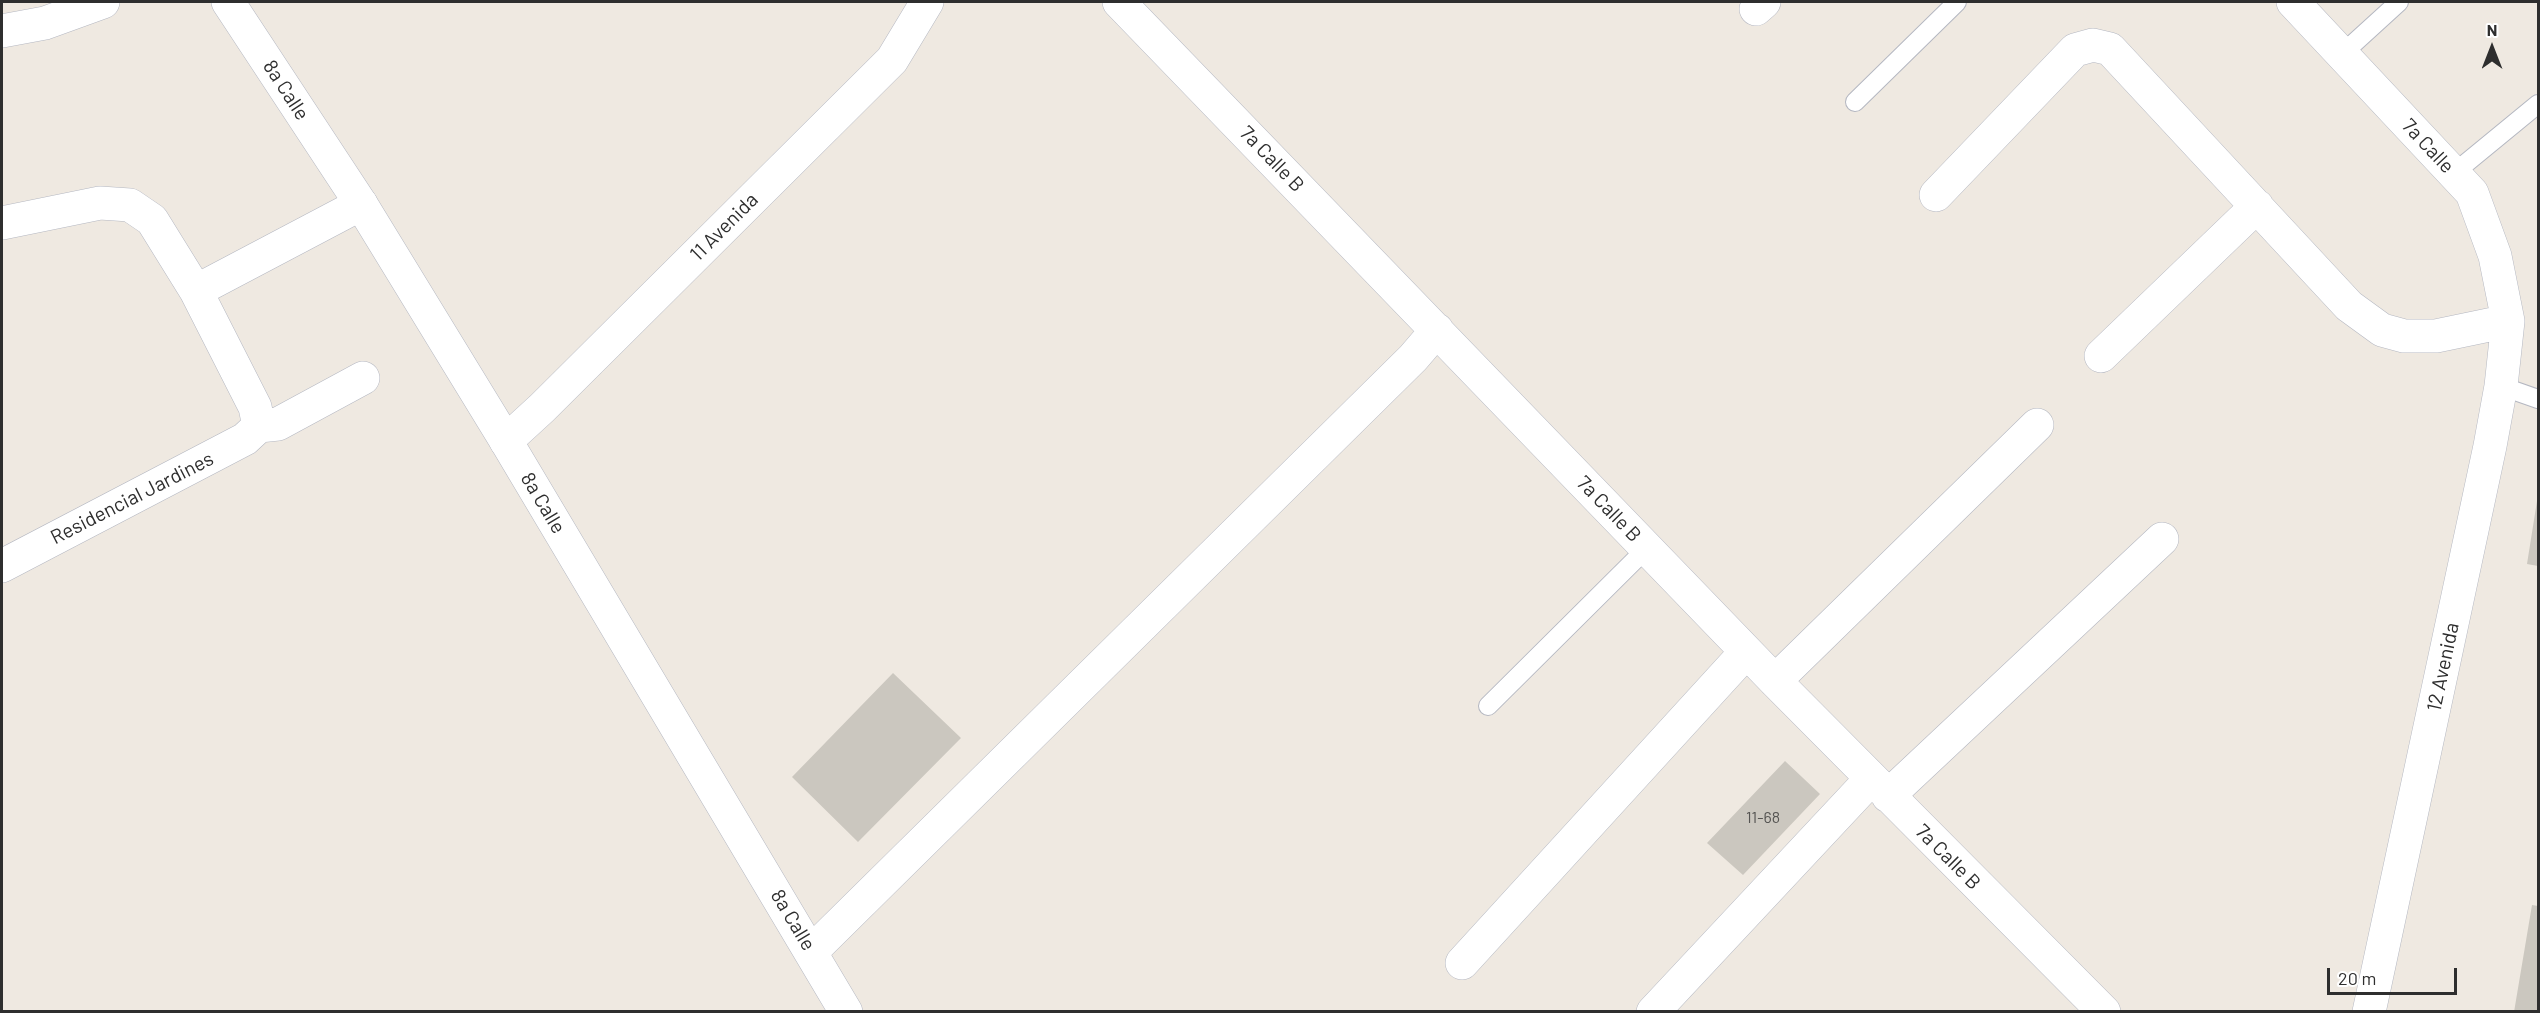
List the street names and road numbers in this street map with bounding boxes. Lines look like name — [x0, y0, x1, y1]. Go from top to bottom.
street label: 8a Calle — [258, 55, 314, 125]
street label: 7a Calle — [2397, 114, 2459, 178]
street label: 7a Calle B — [1235, 121, 1309, 197]
street label: 11 Avenida — [685, 188, 763, 266]
street label: Residencial Jardines — [47, 447, 217, 549]
street label: 8a Calle — [516, 468, 570, 538]
street label: 7a Calle B — [1572, 471, 1646, 547]
street label: 12 Avenida — [2422, 620, 2464, 714]
street label: 7a Calle B — [1910, 819, 1986, 895]
street label: 8a Calle — [766, 885, 820, 955]

